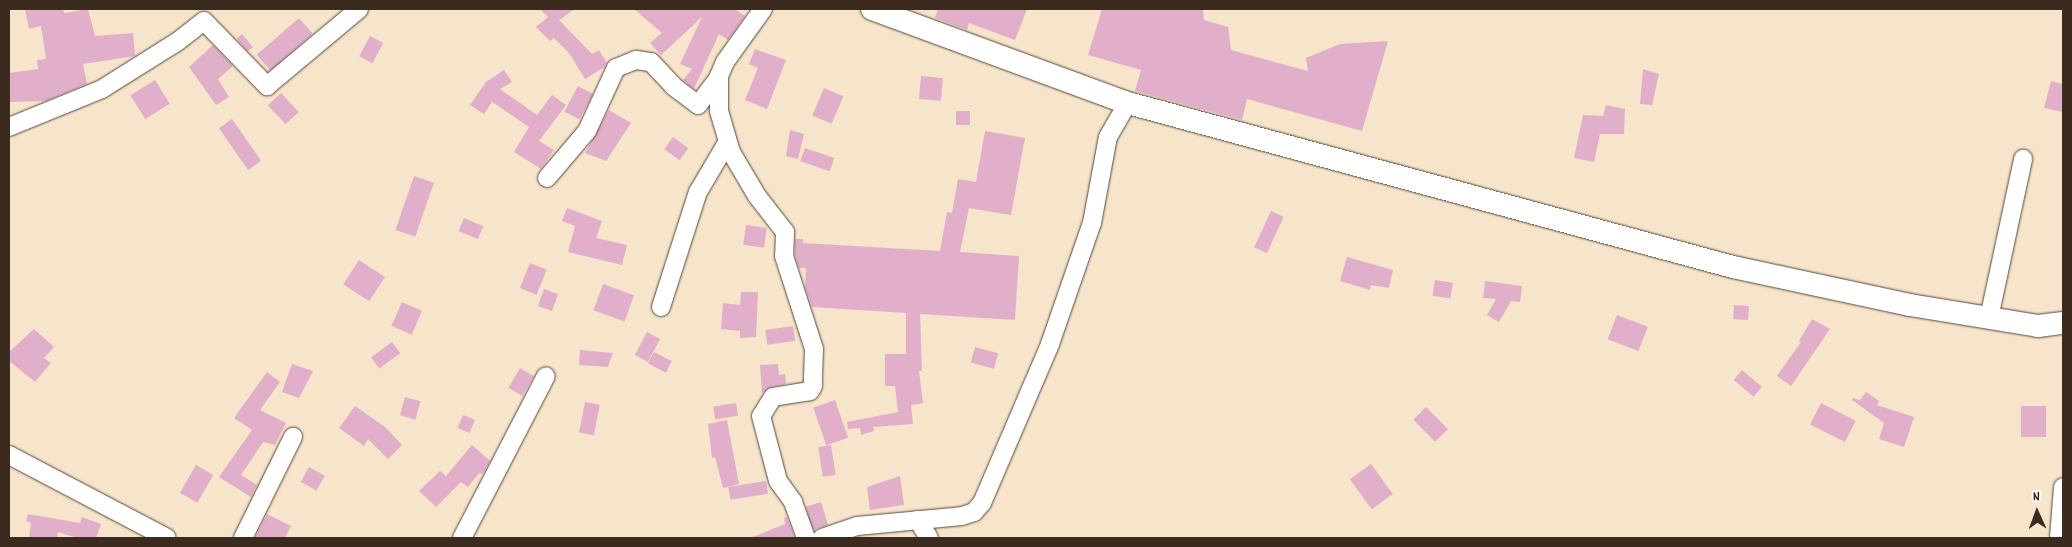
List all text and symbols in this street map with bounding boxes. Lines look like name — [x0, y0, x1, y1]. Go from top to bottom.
north arrow — [2012, 487, 2062, 537]
text: N — [2033, 487, 2040, 507]

